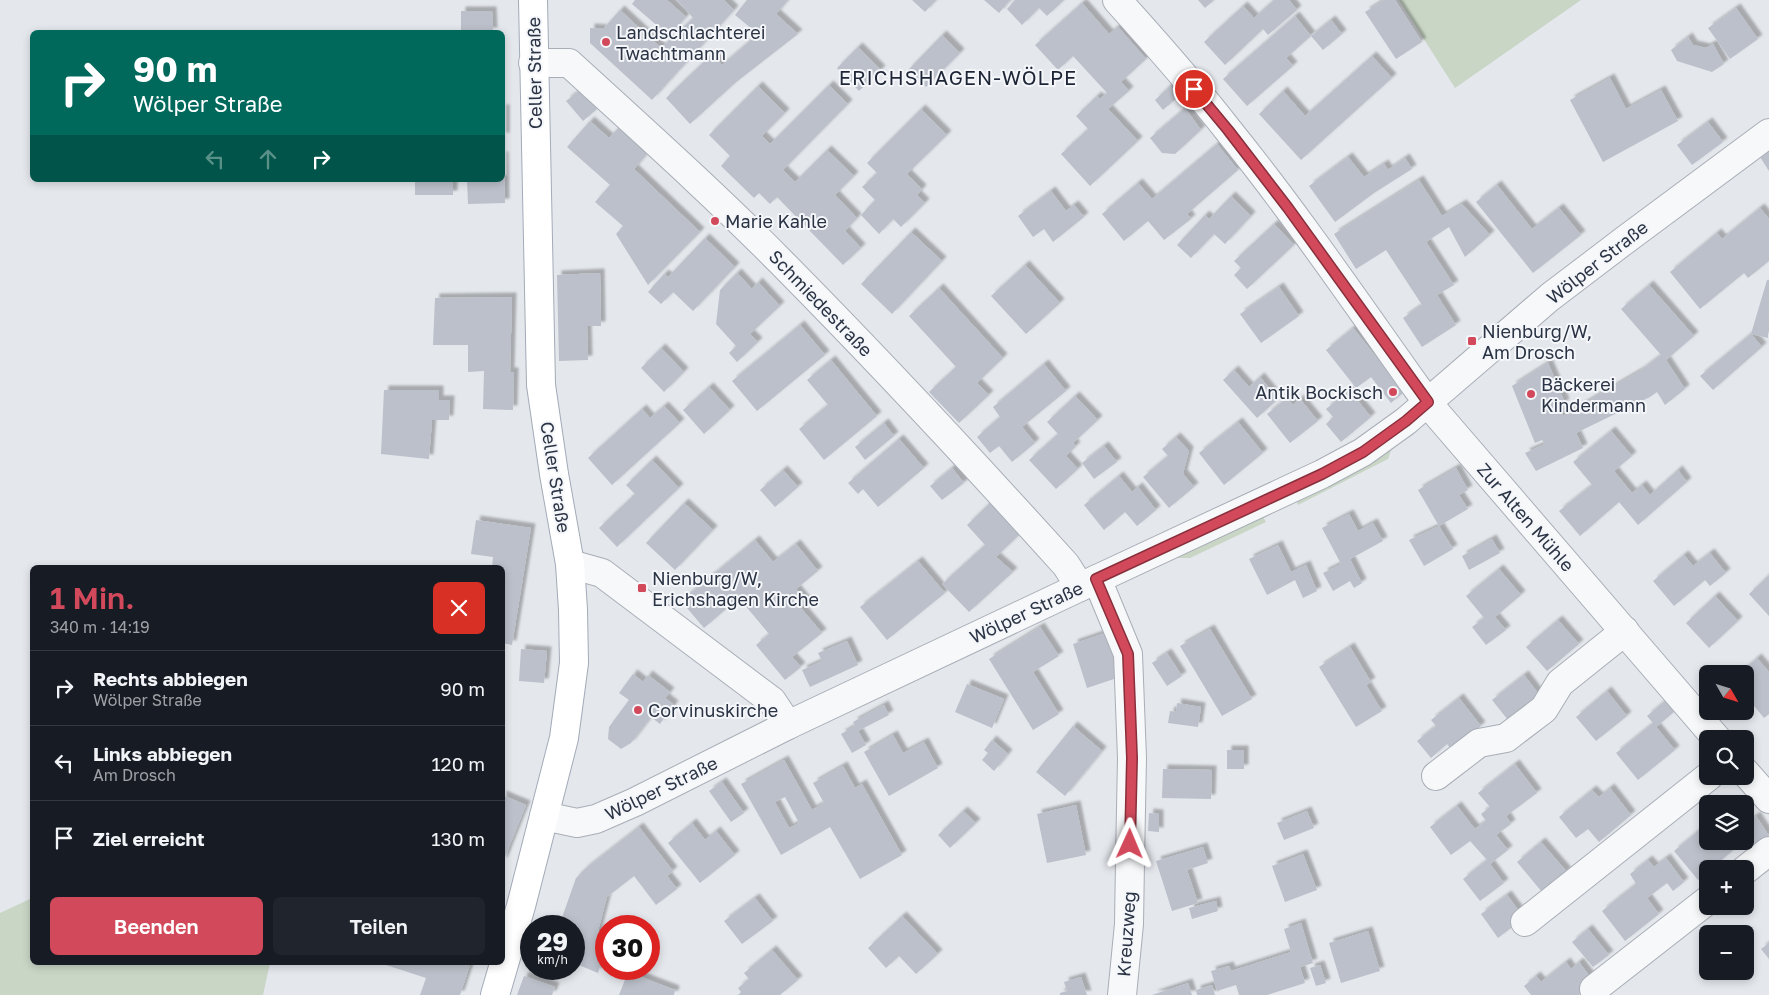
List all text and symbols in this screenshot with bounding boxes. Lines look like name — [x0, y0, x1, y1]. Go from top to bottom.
street label: Celler Straße — [522, 17, 546, 129]
place label: Landschlachterei Twachtmann — [616, 21, 766, 64]
marker: Landschlachterei Twachtmann — [600, 36, 612, 48]
text: 90 m — [133, 48, 217, 90]
icon: right — [50, 50, 115, 115]
district label: ERICHSHAGEN-WÖLPE — [839, 65, 1077, 89]
pin — [1173, 68, 1215, 110]
icon: arrive — [1180, 75, 1208, 103]
text: Wölper Straße — [133, 90, 283, 117]
icon: left — [201, 145, 229, 173]
icon: ahead — [254, 145, 282, 173]
icon: right — [307, 145, 335, 173]
place label: Marie Kahle — [725, 210, 827, 232]
marker: Marie Kahle — [709, 215, 721, 227]
street label: Wölper Straße — [1542, 216, 1652, 308]
street label: Schmiedestraße — [765, 245, 877, 361]
place label: Nienburg/W, Am Drosch — [1482, 320, 1592, 363]
marker: Nienburg/W, Am Drosch — [1466, 335, 1478, 347]
place label: Bäckerei Kindermann — [1541, 373, 1646, 416]
place label: Antik Bockisch — [1255, 381, 1383, 403]
marker: Antik Bockisch — [1387, 386, 1399, 398]
marker: Bäckerei Kindermann — [1525, 388, 1537, 400]
street label: Celler Straße — [536, 420, 576, 534]
street label: Zur Alten Mühle — [1473, 458, 1579, 576]
place label: Nienburg/W, Erichshagen Kirche — [652, 567, 819, 610]
street label: Wölper Straße — [966, 576, 1086, 648]
text: 1 Min. — [50, 580, 135, 616]
button: close — [433, 582, 485, 634]
marker: Nienburg/W, Erichshagen Kirche — [636, 582, 648, 594]
text: 340 m · 14:19 — [50, 617, 150, 637]
north arrow — [1699, 665, 1754, 720]
map controls — [1699, 665, 1754, 980]
text: Rechts abbiegen — [93, 667, 248, 690]
icon: right — [50, 674, 78, 702]
text: 90 m — [440, 677, 485, 700]
text: Wölper Straße — [93, 690, 202, 710]
place label: Corvinuskirche — [648, 699, 778, 721]
marker: Corvinuskirche — [632, 704, 644, 716]
button: search — [1699, 730, 1754, 785]
text: Links abbiegen — [93, 742, 232, 765]
icon: left — [50, 749, 78, 777]
street label: Wölper Straße — [601, 751, 721, 825]
text: 120 m — [431, 752, 485, 775]
text: Am Drosch — [93, 765, 176, 785]
button: layers — [1699, 795, 1754, 850]
position arrow — [1103, 817, 1155, 869]
icon: arrive — [50, 824, 78, 852]
text: Ziel erreicht — [93, 827, 205, 850]
text: 130 m — [431, 827, 485, 850]
button: + — [1699, 860, 1754, 915]
street label: Kreuzweg — [1112, 890, 1140, 978]
button: Beenden — [50, 897, 263, 955]
button: Teilen — [273, 897, 485, 955]
speed limit sign: 30 — [595, 915, 660, 980]
button: − — [1699, 925, 1754, 980]
text: 29 — [537, 926, 568, 957]
text: km/h — [537, 952, 568, 967]

